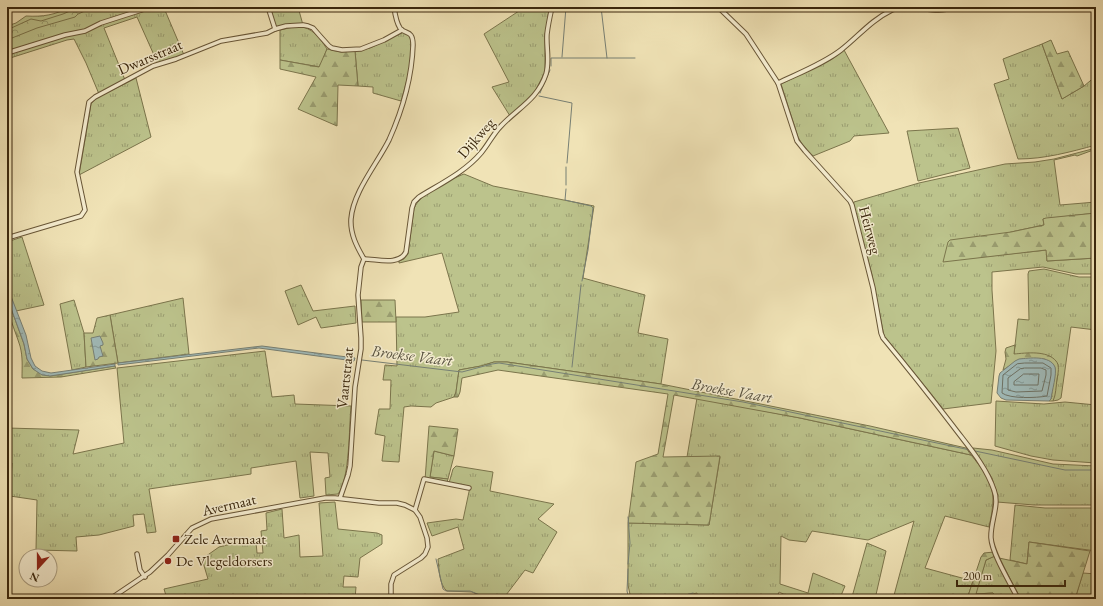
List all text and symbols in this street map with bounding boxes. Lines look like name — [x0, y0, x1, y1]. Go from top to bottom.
street label: Dwarsstraat — [115, 34, 185, 79]
street label: Dijkweg — [453, 113, 499, 162]
street label: Heirweg — [855, 204, 886, 256]
water label: Broekse Vaart — [369, 340, 455, 371]
street label: Vaartstraat — [332, 346, 357, 410]
water label: Broekse Vaart — [689, 373, 775, 408]
street label: Avermaat — [199, 489, 258, 520]
place label: Zele Avermaat — [184, 529, 266, 548]
marker: Zele Avermaat — [171, 534, 181, 544]
north arrow — [18, 548, 58, 588]
place label: De Vlegeldorsers — [176, 551, 272, 570]
marker: De Vlegeldorsers — [163, 556, 173, 566]
scale bar — [957, 562, 1065, 588]
text: 200 m — [963, 568, 993, 584]
text: N — [28, 569, 41, 585]

